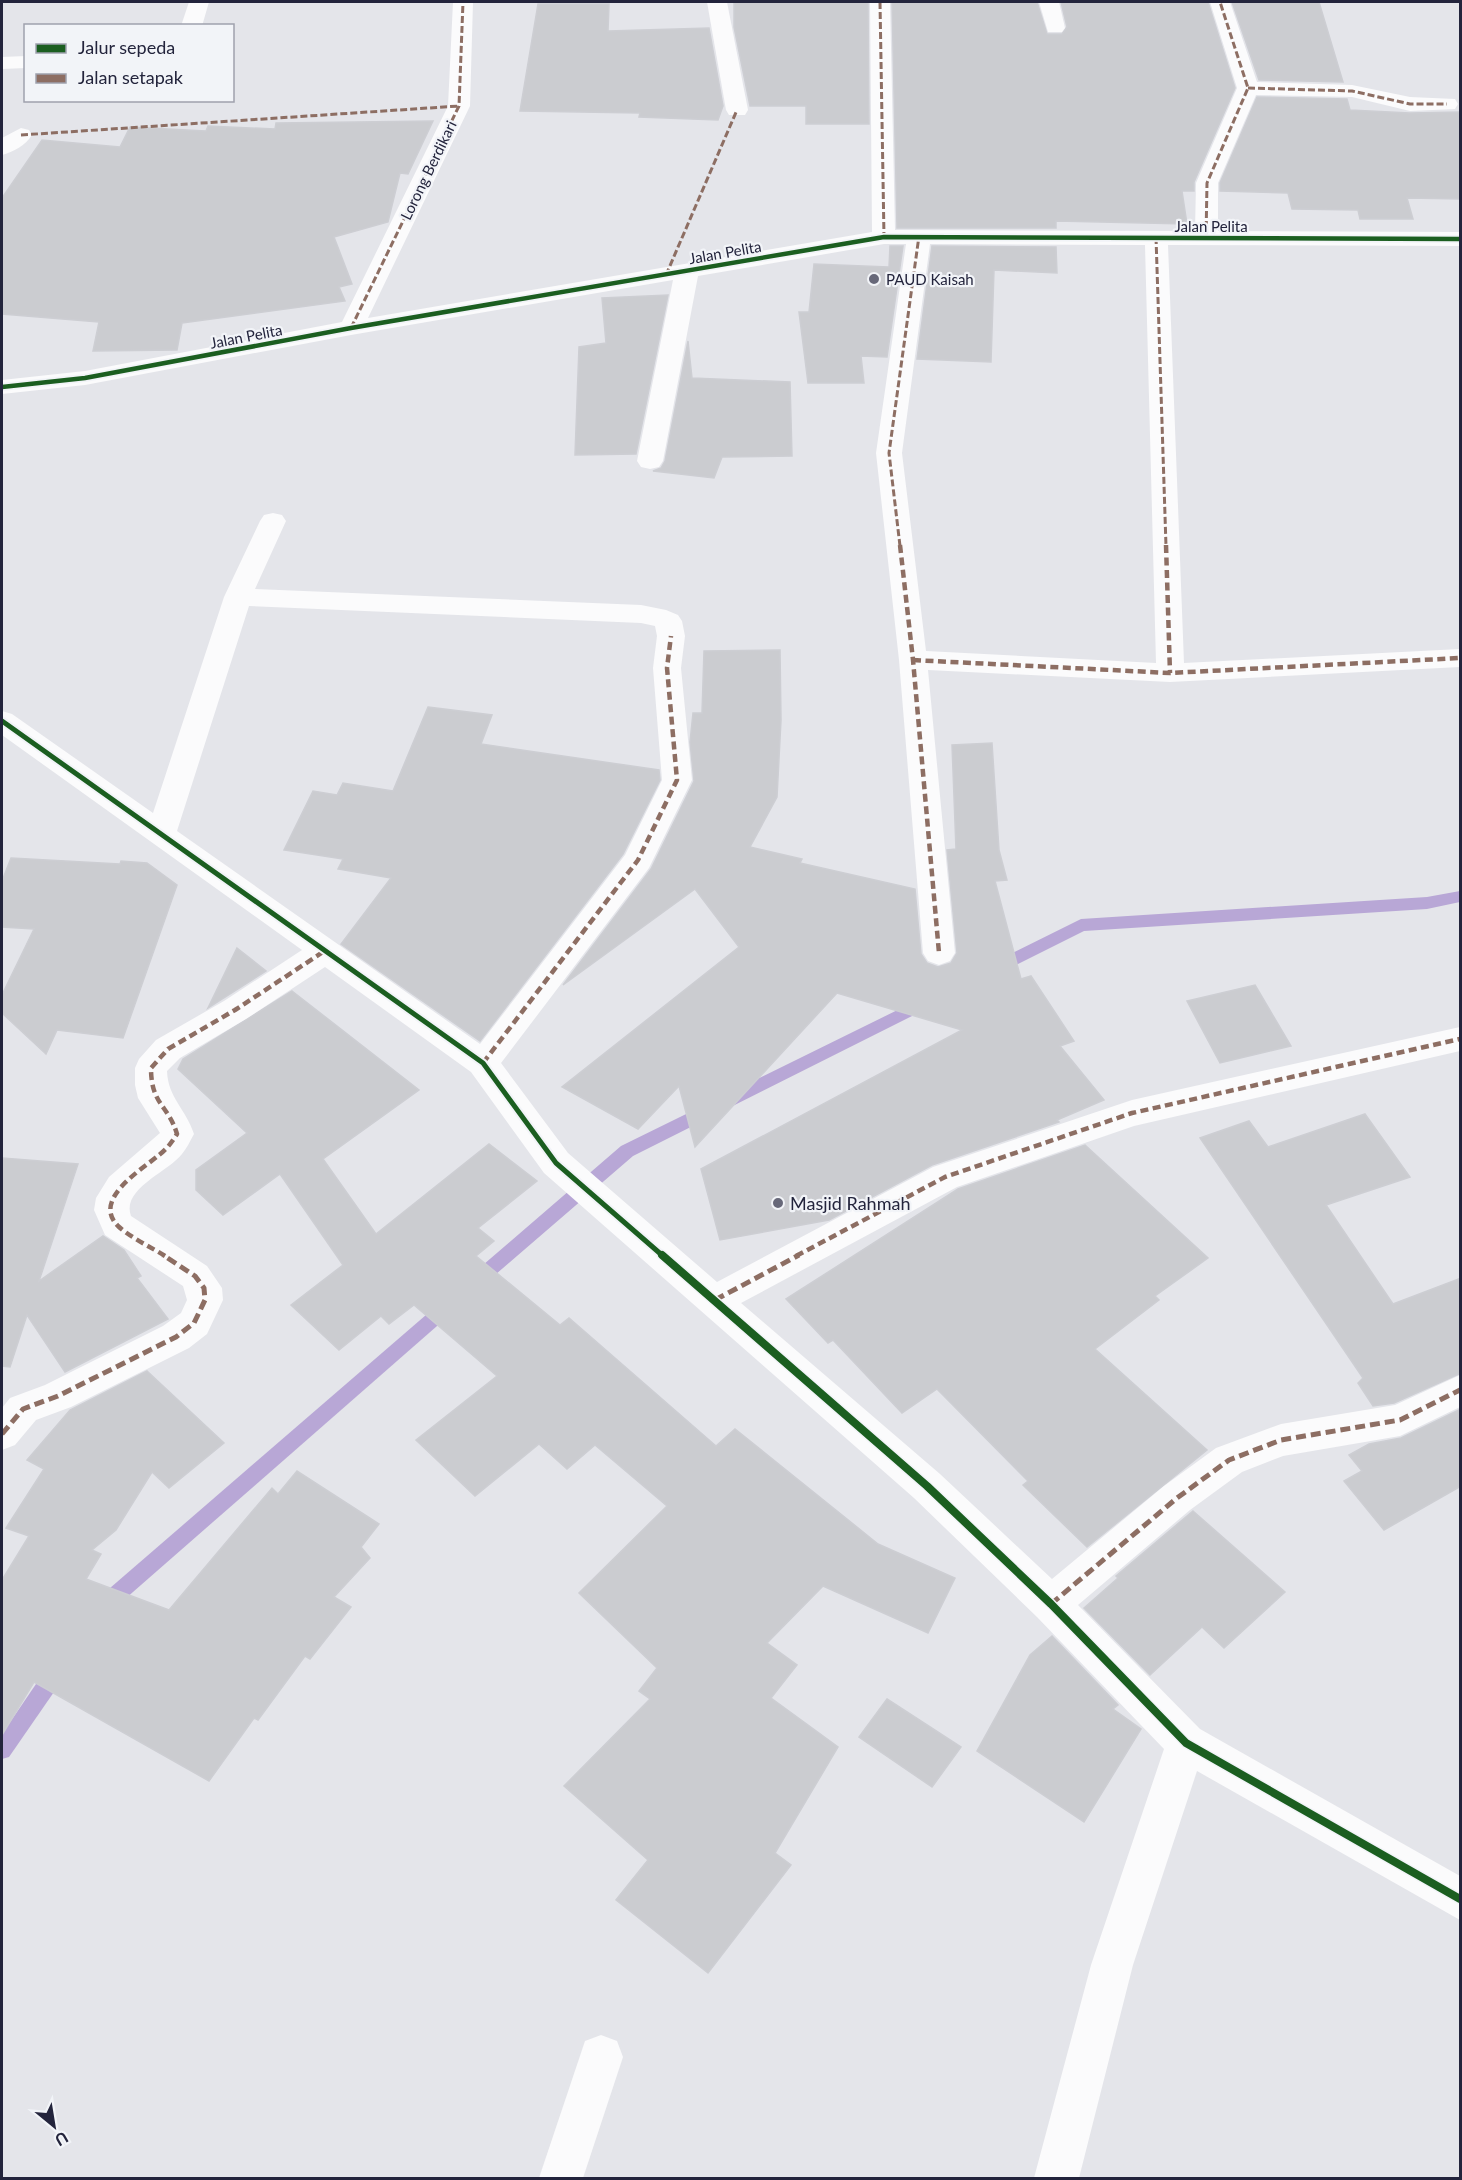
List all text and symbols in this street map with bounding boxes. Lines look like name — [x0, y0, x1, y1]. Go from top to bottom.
legend — [24, 24, 234, 102]
text: Jalur sepeda — [78, 36, 175, 58]
text: Jalan setapak — [78, 66, 184, 88]
street label: Lorong Berdikari — [396, 117, 460, 223]
street label: Jalan Pelita — [1174, 217, 1248, 235]
street label: Jalan Pelita — [687, 237, 763, 267]
place label: PAUD Kaisah — [886, 270, 974, 288]
marker: PAUD Kaisah — [867, 272, 881, 286]
street label: Jalan Pelita — [208, 320, 284, 352]
place label: Masjid Rahmah — [790, 1192, 910, 1214]
marker: Masjid Rahmah — [771, 1196, 785, 1210]
north arrow — [24, 2096, 84, 2156]
text: U — [52, 2128, 72, 2151]

